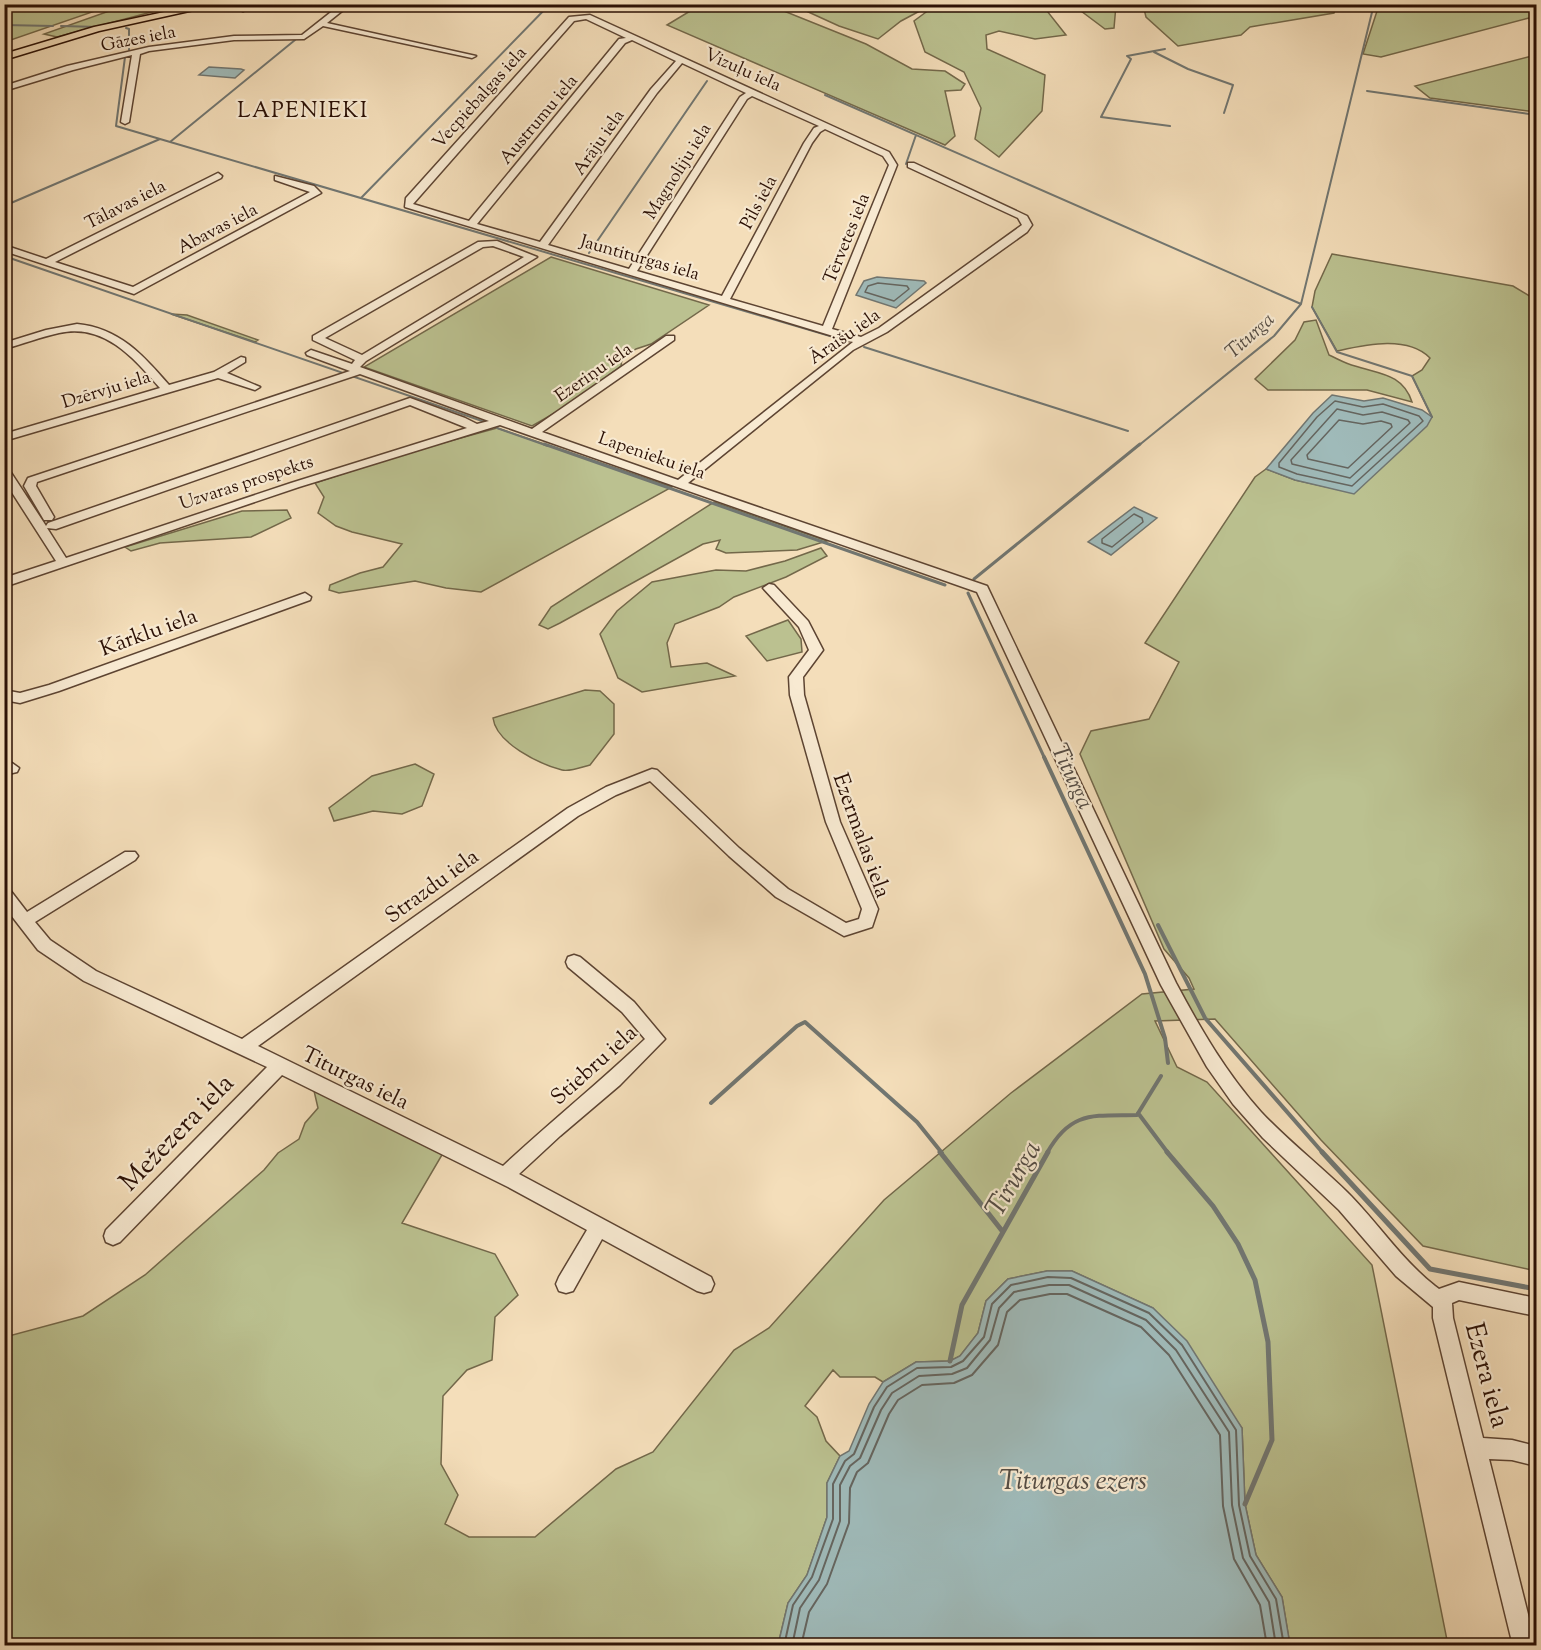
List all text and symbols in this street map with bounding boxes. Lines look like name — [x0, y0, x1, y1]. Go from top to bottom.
street label: Gāzes iela — [99, 20, 178, 60]
street label: Vecpiebalgas iela — [427, 41, 534, 155]
street label: Vizuļu iela — [700, 42, 785, 99]
street label: Austrumu iela — [494, 70, 585, 171]
district label: LAPENIEKI — [237, 96, 369, 128]
street label: Arāju iela — [567, 105, 632, 181]
street label: Magnoliju iela — [639, 119, 719, 225]
street label: Pils iela — [735, 171, 785, 234]
street label: Tālavas iela — [81, 174, 171, 237]
street label: Tērvetes iela — [818, 190, 878, 288]
street label: Abavas iela — [173, 198, 263, 262]
street label: Jauntiturgas iela — [576, 229, 702, 288]
street label: Āraišu iela — [804, 303, 886, 372]
water label: Titurga — [1219, 307, 1282, 367]
street label: Ezeriņu iela — [550, 337, 638, 410]
street label: Dzērvju iela — [59, 365, 154, 417]
street label: Lapenieku iela — [594, 426, 708, 487]
street label: Uzvaras prospekts — [176, 450, 317, 518]
street label: Kārklu iela — [96, 601, 202, 666]
water label: Titurga — [1041, 738, 1101, 815]
street label: Ezermalas iela — [823, 769, 898, 903]
street label: Strazdu iela — [379, 842, 486, 933]
street label: Stiebru iela — [545, 1019, 645, 1114]
street label: Titurgas iela — [296, 1040, 414, 1119]
street label: Mežezera iela — [111, 1066, 244, 1202]
water label: Tirurga — [977, 1134, 1053, 1225]
street label: Ezera iela — [1453, 1319, 1518, 1433]
water label: Titurgas ezers — [999, 1462, 1147, 1502]

